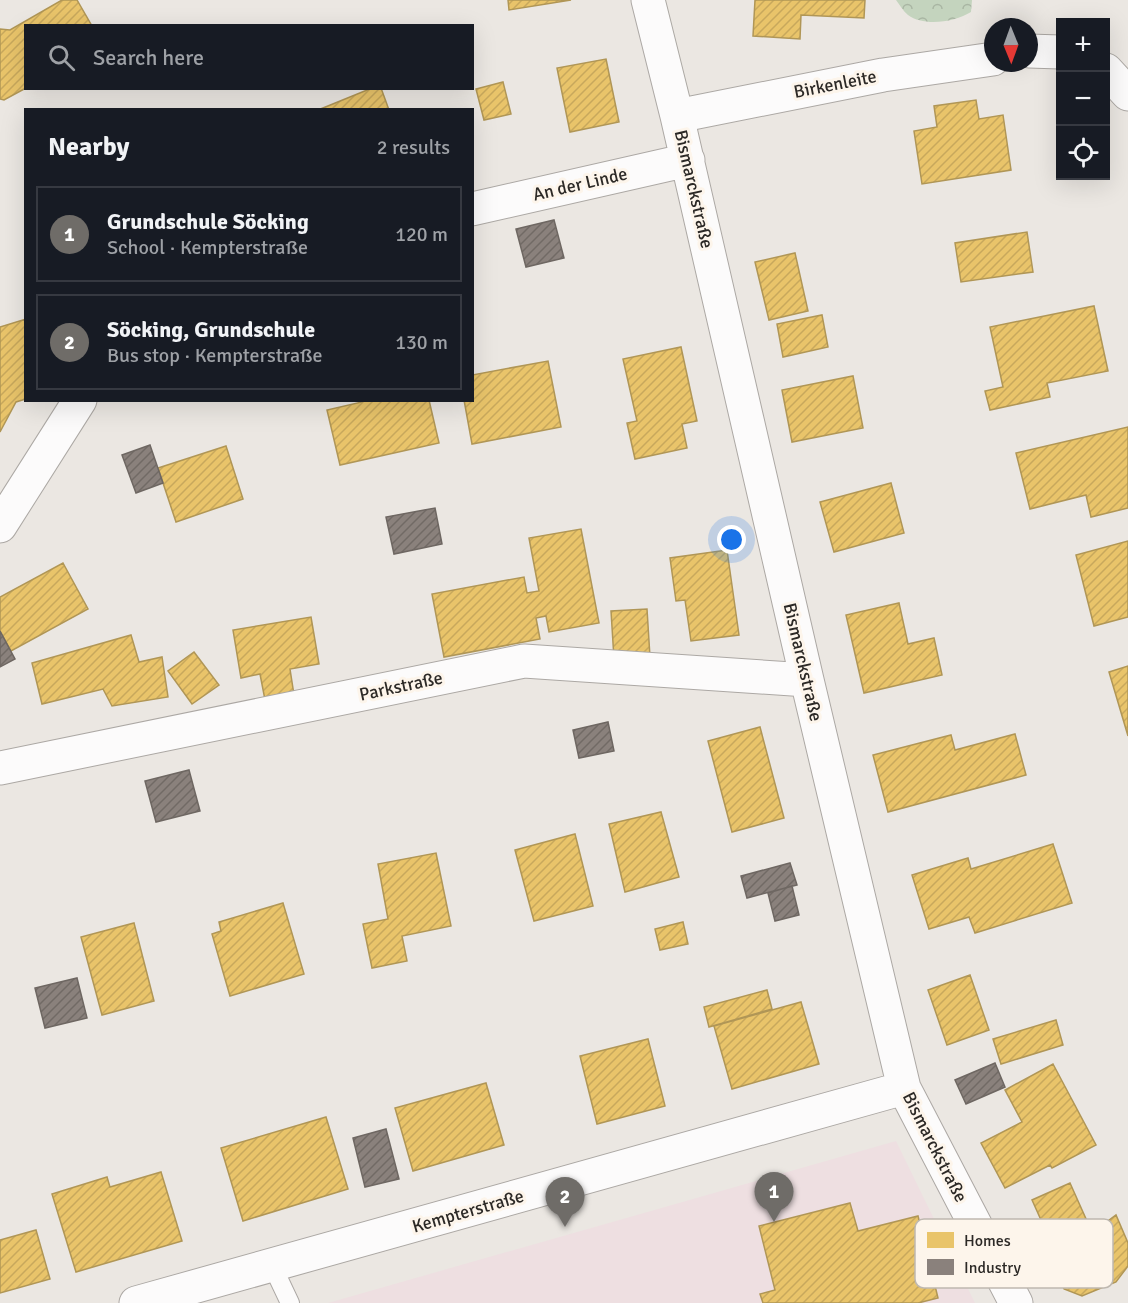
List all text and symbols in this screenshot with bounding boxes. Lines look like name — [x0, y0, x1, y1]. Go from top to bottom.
north arrow — [984, 18, 1038, 72]
map controls — [1056, 18, 1110, 180]
button: + — [1056, 18, 1110, 72]
search box — [24, 24, 474, 90]
icon: search — [45, 41, 78, 74]
text: Search here — [93, 44, 204, 71]
street label: Birkenleite — [792, 65, 878, 103]
button: − — [1056, 72, 1110, 126]
button: locate — [1056, 126, 1110, 180]
street label: Bismarckstraße — [670, 128, 718, 250]
text: Nearby — [48, 131, 129, 163]
text: 2 results — [377, 135, 450, 160]
street label: An der Linde — [531, 162, 629, 206]
text: Grundschule Söcking — [107, 208, 309, 235]
text: 1 — [64, 222, 75, 247]
text: 120 m — [395, 222, 448, 247]
text: School · Kempterstraße — [107, 235, 308, 260]
text: Söcking, Grundschule — [107, 316, 315, 343]
text: 2 — [64, 330, 75, 355]
text: 130 m — [395, 330, 448, 355]
text: Bus stop · Kempterstraße — [107, 343, 323, 368]
your location — [717, 525, 746, 554]
street label: Bismarckstraße — [779, 601, 827, 723]
street label: Parkstraße — [357, 666, 445, 706]
street label: Bismarckstraße — [898, 1088, 972, 1206]
pin: 1 — [754, 1172, 794, 1222]
pin: 2 — [546, 1178, 584, 1227]
street label: Kempterstraße — [410, 1185, 526, 1237]
legend — [915, 1219, 1113, 1288]
text: Homes — [964, 1231, 1011, 1251]
text: Industry — [964, 1258, 1022, 1278]

